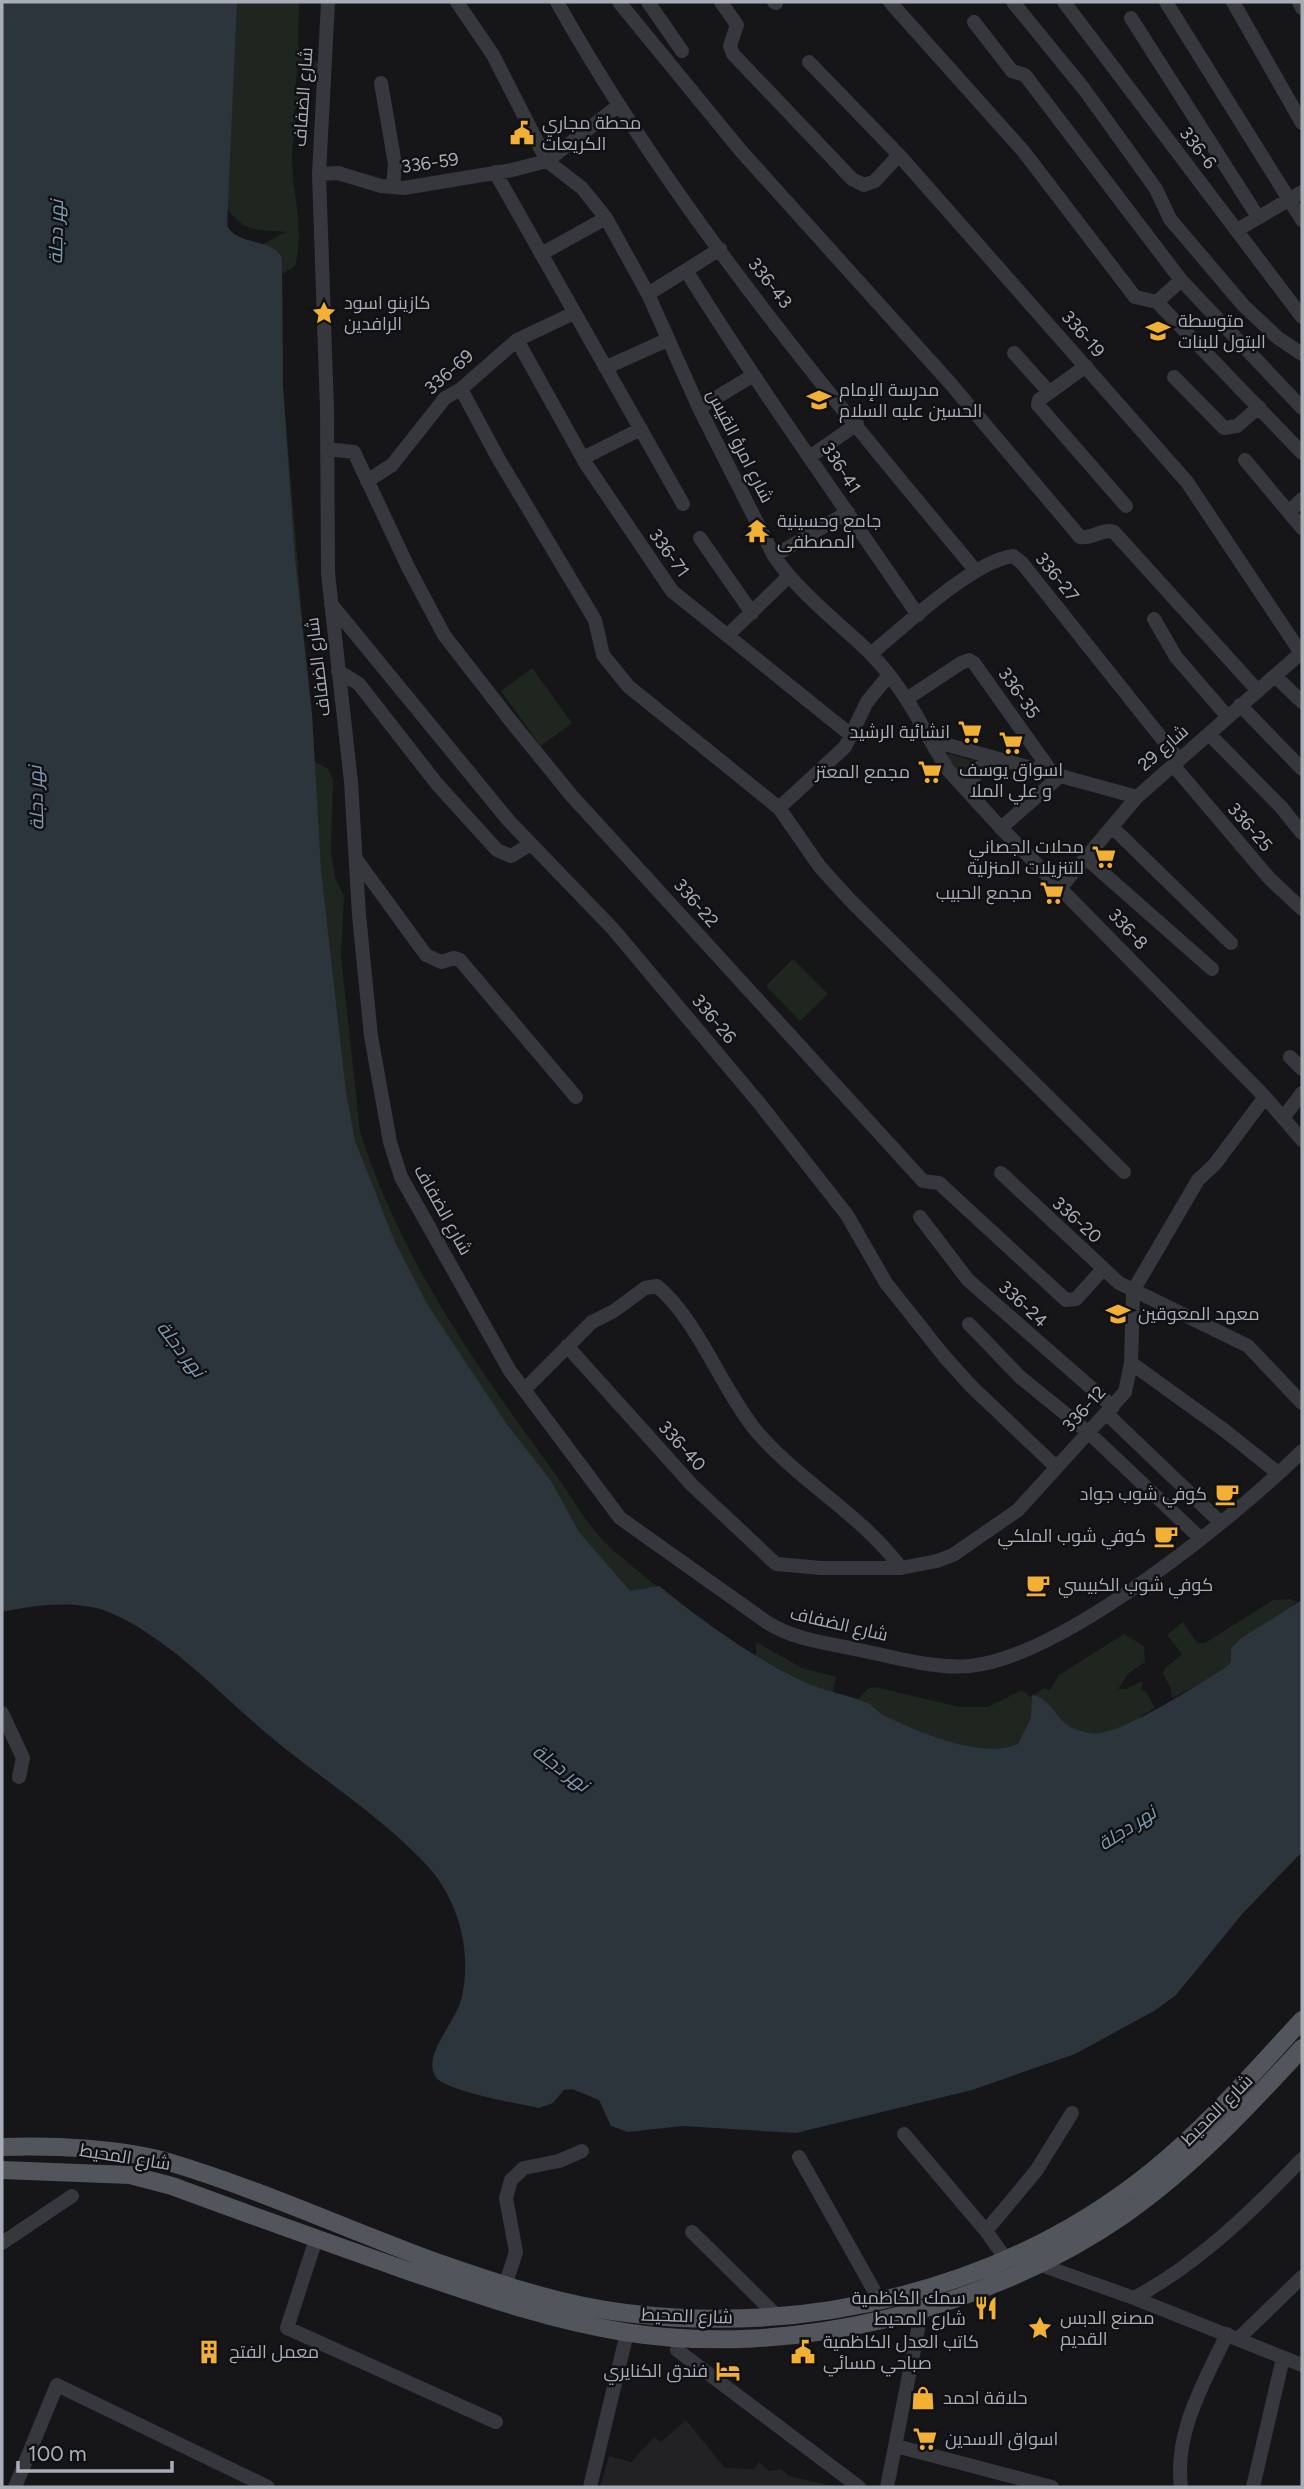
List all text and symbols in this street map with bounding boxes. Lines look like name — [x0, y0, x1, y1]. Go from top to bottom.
street label: شارع الضفاف — [289, 46, 318, 148]
place label: محطة مجاري الكريعات — [542, 112, 641, 155]
public building icon: محطة مجاري الكريعات — [508, 119, 536, 147]
street label: 336-6 — [1175, 123, 1221, 173]
street label: 336-59 — [400, 148, 460, 178]
water label: نهر دجلة — [44, 198, 68, 264]
street label: 336-43 — [743, 253, 797, 313]
place label: كازينو اسود الرافدين — [344, 292, 431, 335]
place icon: كازينو اسود الرافدين — [310, 299, 338, 327]
street label: 336-19 — [1057, 306, 1109, 362]
place label: متوسطة البتول للبنات — [1178, 310, 1266, 353]
school or university icon: متوسطة البتول للبنات — [1144, 317, 1172, 345]
street label: 336-69 — [420, 345, 478, 399]
place label: مدرسة الإمام الحسين عليه السلام — [839, 379, 982, 423]
street label: شارع امرؤ القيس — [701, 386, 778, 507]
school or university icon: مدرسة الإمام الحسين عليه السلام — [805, 386, 833, 414]
street label: 336-41 — [817, 439, 865, 497]
place label: جامع وحسينية المصطفى — [777, 510, 881, 553]
temple icon: جامع وحسينية المصطفى — [743, 517, 771, 545]
street label: 336-71 — [644, 525, 694, 581]
street label: 336-27 — [1031, 548, 1084, 606]
street label: شارع الضفاف — [301, 616, 336, 718]
street label: 336-35 — [994, 663, 1044, 723]
supermarket icon: انشائية الرشيد — [956, 718, 984, 746]
street label: شارع 29 — [1133, 720, 1193, 777]
place label: انشائية الرشيد — [850, 721, 950, 743]
supermarket icon: اسواق يوسف و علي الملا — [997, 729, 1025, 757]
supermarket icon: مجمع المعتز — [916, 758, 944, 786]
place label: اسواق يوسف و علي الملا — [959, 759, 1063, 805]
place label: مجمع المعتز — [815, 761, 910, 784]
water label: نهر دجلة — [23, 763, 49, 831]
street label: 336-25 — [1223, 798, 1277, 856]
place label: محلات الجصاني للتنزيلات المنزلية — [967, 836, 1084, 879]
supermarket icon: محلات الجصاني للتنزيلات المنزلية — [1090, 843, 1118, 871]
street label: 336-22 — [669, 874, 723, 932]
supermarket icon: مجمع الحبيب — [1038, 879, 1066, 907]
place label: مجمع الحبيب — [936, 882, 1032, 905]
street label: 336-8 — [1103, 904, 1153, 954]
street label: 336-26 — [687, 990, 741, 1048]
street label: شارع الضفاف — [408, 1161, 477, 1259]
street label: 336-20 — [1048, 1192, 1106, 1248]
street label: 336-24 — [994, 1276, 1052, 1332]
school or university icon: معهد المعوقين — [1104, 1300, 1132, 1328]
place label: معهد المعوقين — [1138, 1303, 1260, 1325]
water label: نهر دجلة — [152, 1316, 211, 1383]
street label: 336-12 — [1057, 1381, 1111, 1437]
street label: 336-40 — [654, 1416, 710, 1476]
cafe icon: كوفي شوب جواد — [1213, 1480, 1241, 1508]
place label: كوفي شوب جواد — [1080, 1483, 1207, 1508]
cafe icon: كوفي شوب الملكي — [1152, 1522, 1180, 1550]
place label: كوفي شوب الملكي — [997, 1525, 1146, 1550]
cafe icon: كوفي شوب الكبيسي — [1024, 1571, 1052, 1599]
place label: كوفي شوب الكبيسي — [1058, 1574, 1213, 1599]
street label: شارع الضفاف — [788, 1602, 890, 1647]
water label: نهر دجلة — [528, 1739, 595, 1798]
water label: نهر دجلة — [1094, 1800, 1162, 1855]
street label: شارع المحيط — [1177, 2070, 1258, 2151]
street label: شارع المحيط — [78, 2139, 172, 2176]
place label: سمك الكاظمية شارع المحيط — [852, 2287, 966, 2331]
restaurant icon: سمك الكاظمية شارع المحيط — [972, 2294, 1000, 2322]
street label: شارع المحيط — [641, 2303, 733, 2330]
place label: مصنع الدبس القديم — [1060, 2307, 1155, 2351]
place icon: مصنع الدبس القديم — [1026, 2314, 1054, 2342]
place label: كاتب العدل الكاظمية صباحي مسائي — [823, 2331, 979, 2377]
building icon: معمل الفتح — [195, 2338, 223, 2366]
public building icon: كاتب العدل الكاظمية صباحي مسائي — [789, 2338, 817, 2366]
place label: معمل الفتح — [229, 2341, 319, 2364]
hotel icon: فندق الكنايري — [714, 2357, 742, 2385]
place label: فندق الكنايري — [604, 2360, 708, 2385]
shop icon: حلاقة احمد — [909, 2384, 937, 2412]
place label: حلاقة احمد — [943, 2387, 1027, 2409]
supermarket icon: اسواق الاسدين — [911, 2425, 939, 2453]
place label: اسواق الاسدين — [945, 2428, 1058, 2451]
scale bar — [18, 2430, 172, 2474]
text: 100 m — [28, 2441, 87, 2466]

